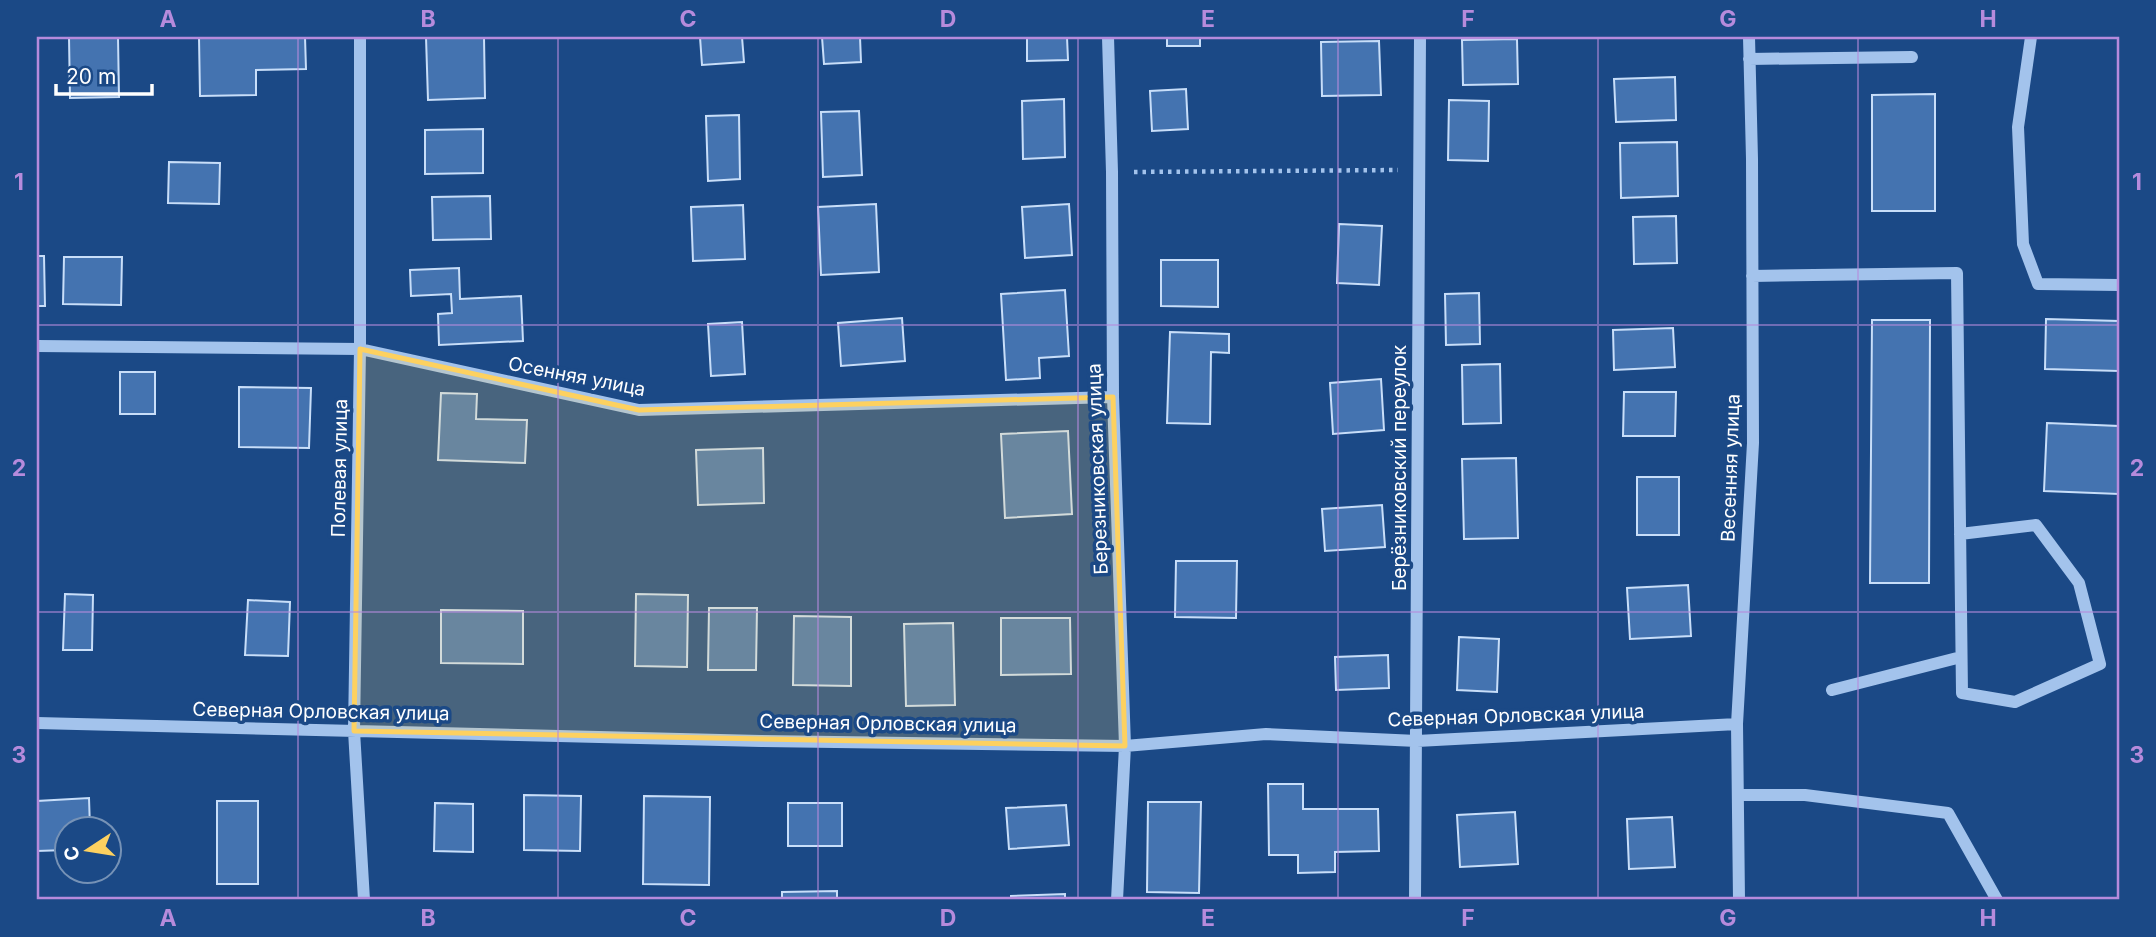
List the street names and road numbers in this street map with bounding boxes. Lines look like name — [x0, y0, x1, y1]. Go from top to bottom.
street label: Берёзниковский переулок — [1388, 344, 1411, 591]
street label: Осенняя улица — [506, 352, 647, 401]
street label: Березниковская улица — [1082, 363, 1113, 575]
street label: Весенняя улица — [1716, 394, 1745, 543]
street label: Полевая улица — [327, 398, 352, 538]
street label: Северная Орловская улица — [192, 698, 450, 725]
street label: Северная Орловская улица — [1387, 700, 1645, 731]
street label: Северная Орловская улица — [759, 710, 1017, 737]

